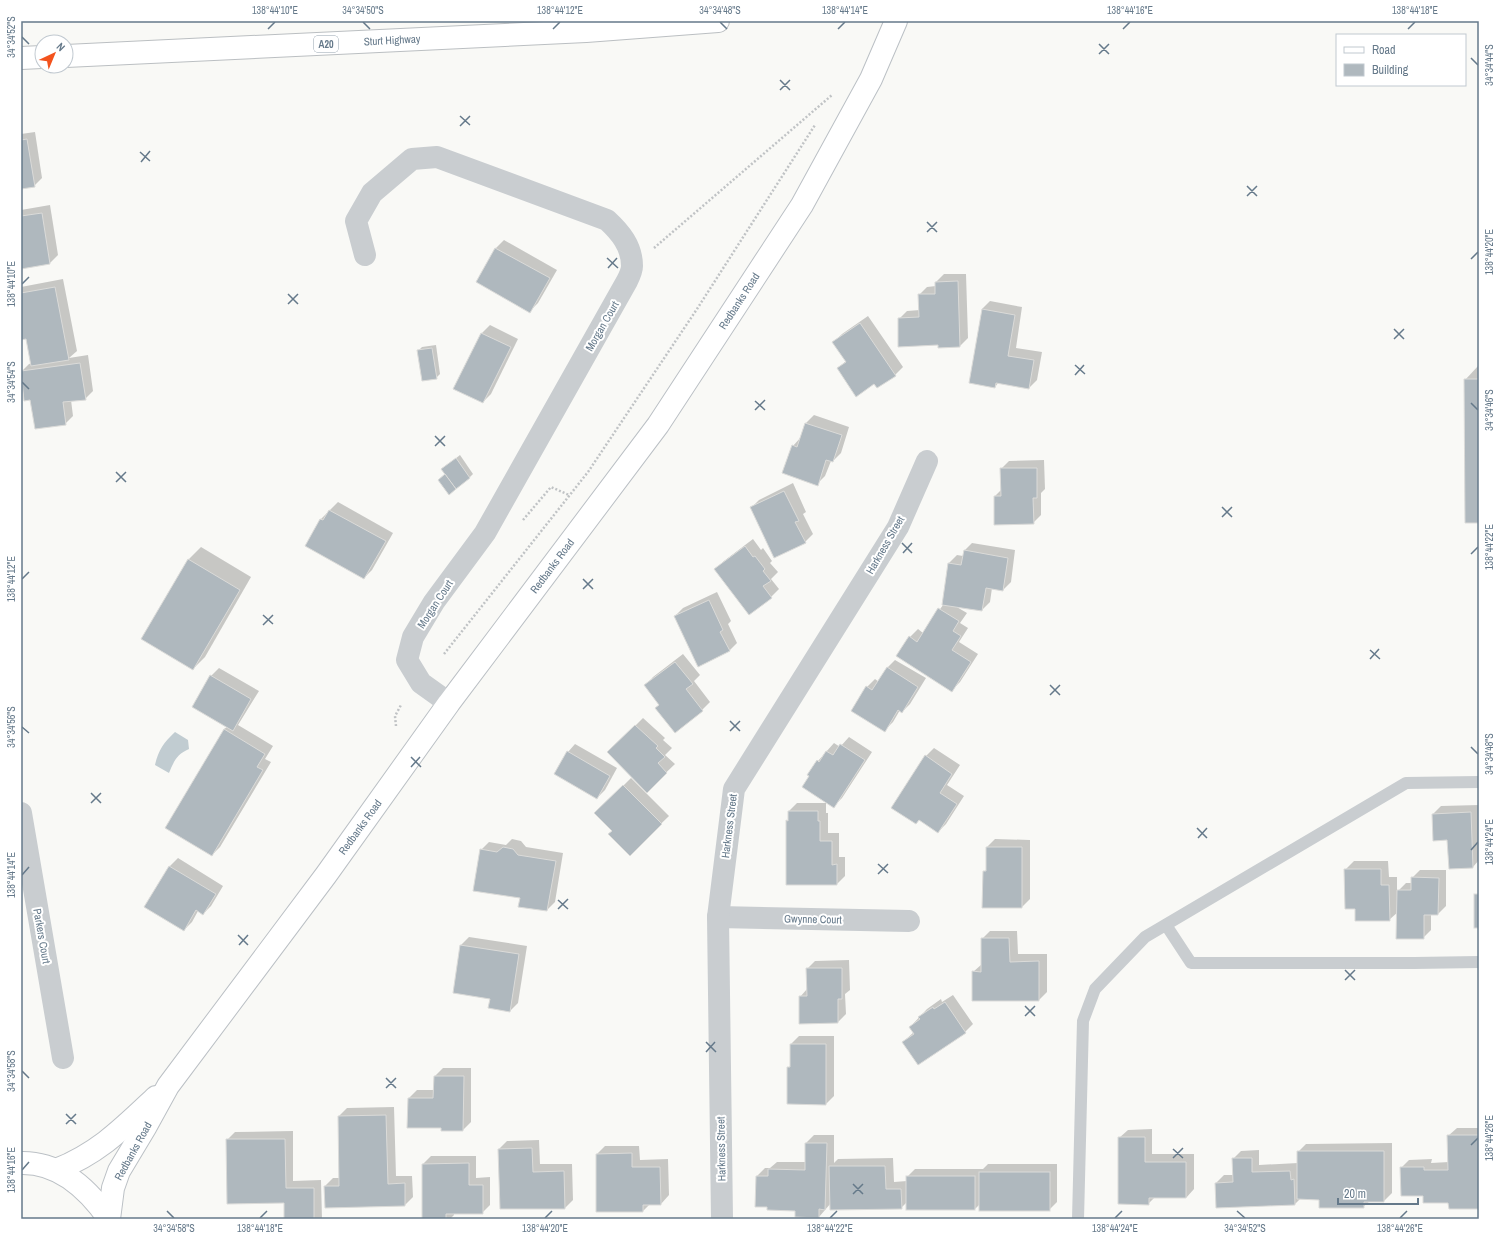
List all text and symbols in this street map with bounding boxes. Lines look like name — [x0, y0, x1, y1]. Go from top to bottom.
text: 138°44'10"E — [252, 4, 298, 17]
text: 34°34'50"S — [342, 4, 384, 17]
text: 138°44'12"E — [537, 4, 583, 17]
text: 34°34'48"S — [699, 4, 741, 17]
text: 138°44'14"E — [822, 4, 868, 17]
text: 138°44'16"E — [1107, 4, 1153, 17]
text: 138°44'18"E — [1392, 4, 1438, 17]
text: 34°34'52"S — [5, 16, 18, 58]
street label: Sturt Highway — [363, 32, 421, 48]
north arrow — [34, 34, 74, 74]
legend — [1336, 34, 1466, 86]
road number: A20 — [314, 36, 338, 52]
text: N — [54, 40, 68, 54]
text: Road — [1372, 42, 1396, 58]
text: 34°34'44"S — [1483, 44, 1496, 86]
text: Building — [1372, 62, 1409, 78]
text: 138°44'20"E — [1483, 229, 1496, 275]
text: 138°44'10"E — [5, 261, 18, 307]
street label: Redbanks Road — [716, 270, 762, 332]
street label: Morgan Court — [582, 298, 622, 353]
text: 34°34'54"S — [5, 361, 18, 403]
text: 34°34'46"S — [1483, 389, 1496, 431]
street label: Harkness Street — [863, 513, 907, 577]
text: 138°44'22"E — [1483, 524, 1496, 570]
street label: Redbanks Road — [527, 536, 577, 596]
text: 138°44'12"E — [5, 556, 18, 602]
street label: Morgan Court — [414, 577, 456, 631]
text: 34°34'56"S — [5, 706, 18, 748]
text: 34°34'48"S — [1483, 733, 1496, 775]
street label: Harkness Street — [718, 793, 740, 859]
street label: Redbanks Road — [335, 797, 385, 857]
text: 138°44'24"E — [1483, 819, 1496, 865]
text: 138°44'14"E — [5, 852, 18, 898]
street label: Parkers Court — [30, 907, 54, 965]
street label: Gwynne Court — [784, 911, 842, 927]
text: 34°34'58"S — [5, 1050, 18, 1092]
text: 138°44'26"E — [1483, 1115, 1496, 1161]
street label: Harkness Street — [713, 1116, 729, 1181]
street label: Redbanks Road — [111, 1119, 155, 1183]
text: 138°44'16"E — [5, 1147, 18, 1193]
scale bar — [1338, 1180, 1418, 1206]
text: 20 m — [1344, 1186, 1366, 1202]
text: 34°34'58"S — [153, 1222, 195, 1235]
text: 138°44'18"E — [237, 1222, 283, 1235]
text: 138°44'20"E — [522, 1222, 568, 1235]
text: 138°44'22"E — [807, 1222, 853, 1235]
text: 138°44'24"E — [1092, 1222, 1138, 1235]
text: 34°34'52"S — [1224, 1222, 1266, 1235]
text: 138°44'26"E — [1377, 1222, 1423, 1235]

